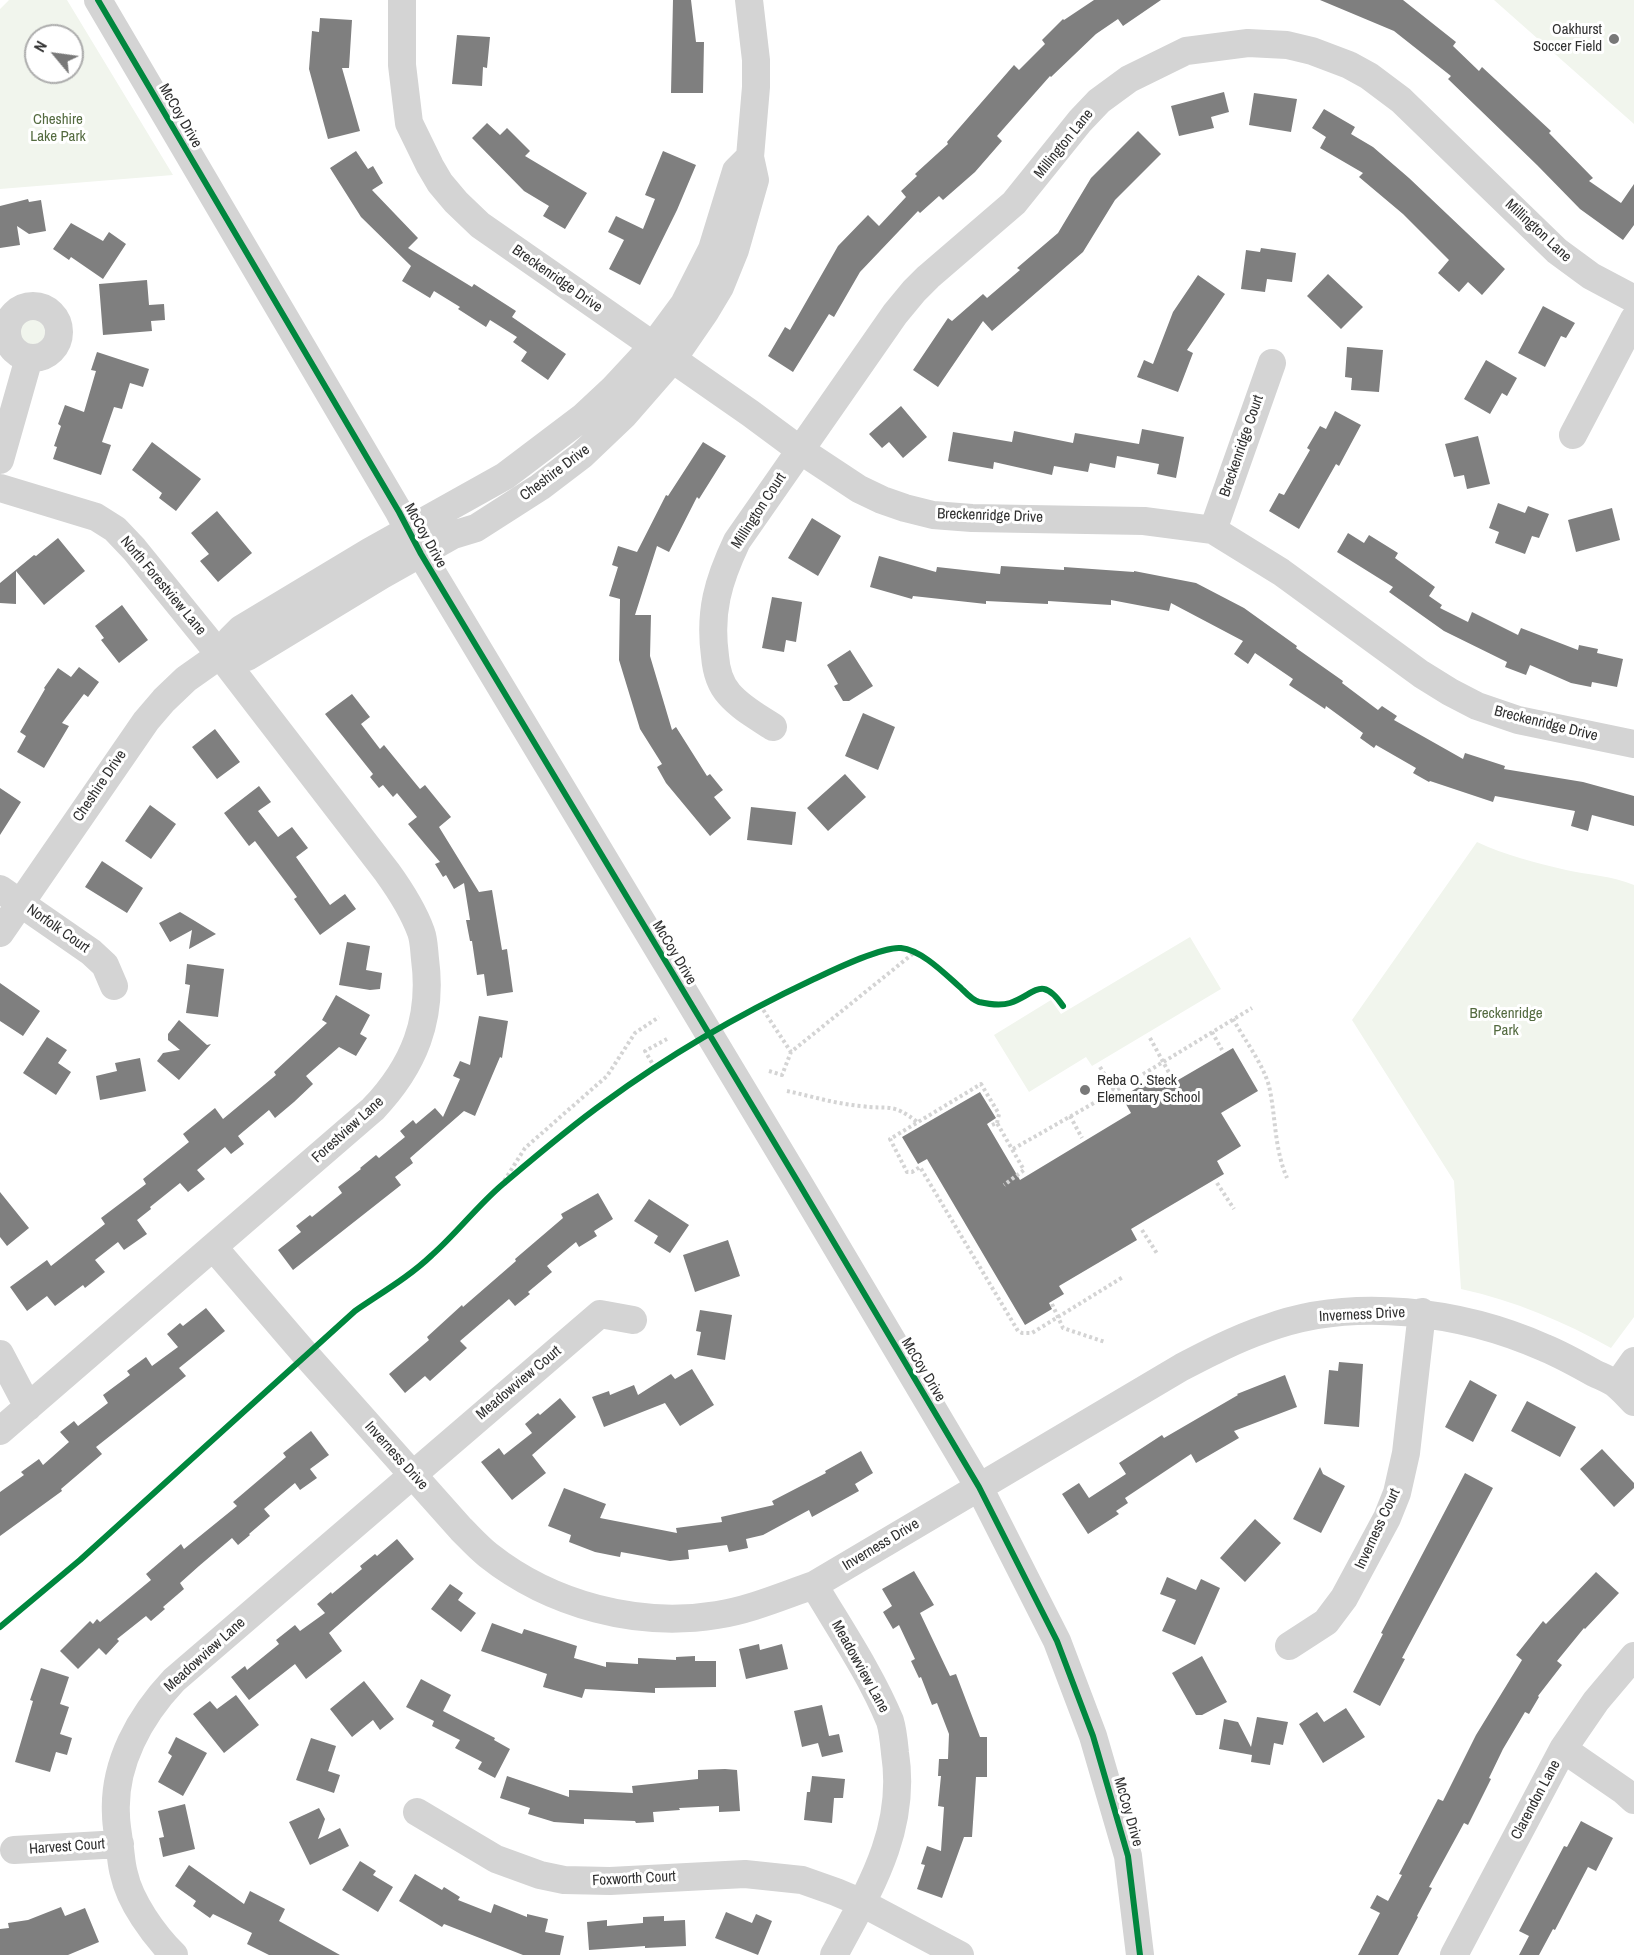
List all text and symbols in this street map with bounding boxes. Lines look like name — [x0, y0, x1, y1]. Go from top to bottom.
place label: Oakhurst Soccer Field — [1533, 21, 1602, 56]
north arrow — [24, 24, 84, 84]
marker: Oakhurst Soccer Field — [1607, 32, 1621, 46]
text: N — [28, 37, 52, 56]
street label: McCoy Drive — [154, 81, 206, 151]
street label: Millington Lane — [1031, 106, 1097, 182]
park label: Cheshire Lake Park — [30, 111, 86, 146]
street label: Millington Lane — [1501, 196, 1575, 266]
street label: Breckenridge Drive — [508, 241, 606, 317]
street label: Breckenridge Court — [1216, 393, 1268, 499]
street label: Cheshire Drive — [517, 441, 593, 505]
street label: Millington Court — [728, 470, 790, 552]
street label: McCoy Drive — [400, 501, 450, 571]
street label: Breckenridge Drive — [937, 505, 1043, 527]
street label: North Forestview Lane — [116, 533, 210, 639]
street label: Breckenridge Drive — [1492, 702, 1600, 746]
street label: Cheshire Drive — [69, 747, 131, 825]
street label: Norfolk Court — [23, 901, 93, 957]
street label: McCoy Drive — [648, 918, 700, 988]
park label: Breckenridge Park — [1469, 1005, 1543, 1040]
place label: Reba O. Steck Elementary School — [1097, 1072, 1200, 1107]
marker: Reba O. Steck Elementary School — [1078, 1083, 1092, 1097]
street label: Forestview Lane — [308, 1093, 388, 1167]
street label: Inverness Drive — [1319, 1304, 1405, 1326]
street label: McCoy Drive — [897, 1335, 949, 1405]
street label: Meadowview Court — [473, 1342, 565, 1424]
street label: Inverness Drive — [360, 1418, 432, 1494]
street label: Inverness Court — [1351, 1486, 1405, 1572]
street label: Inverness Drive — [839, 1515, 923, 1575]
street label: Meadowview Lane — [161, 1614, 249, 1696]
street label: Meadowview Lane — [827, 1618, 893, 1716]
street label: Clarendon Lane — [1508, 1757, 1564, 1843]
street label: McCoy Drive — [1110, 1775, 1146, 1849]
street label: Harvest Court — [29, 1835, 105, 1859]
street label: Foxworth Court — [592, 1868, 676, 1890]

